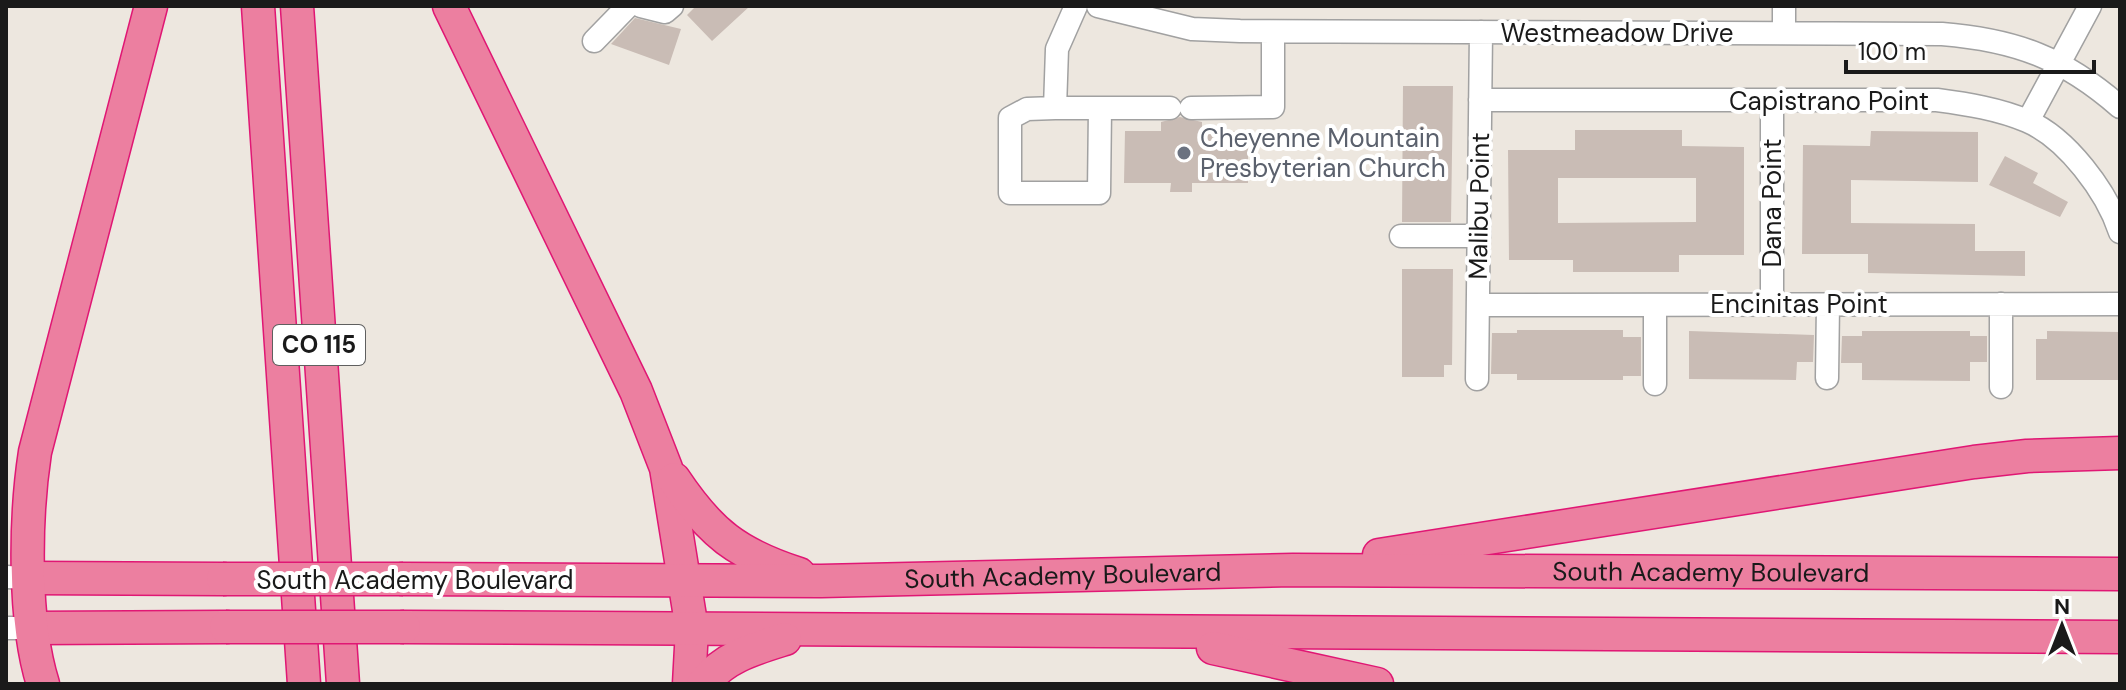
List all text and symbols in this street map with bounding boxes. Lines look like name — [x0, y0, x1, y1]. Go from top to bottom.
street label: Westmeadow Drive — [1501, 16, 1733, 50]
scale bar — [1846, 24, 2094, 74]
text: 100 m — [1858, 36, 1926, 67]
street label: Capistrano Point — [1729, 84, 1929, 118]
place label: Cheyenne Mountain Presbyterian Church — [1200, 121, 1446, 185]
street label: Malibu Point — [1461, 132, 1497, 280]
street label: Dana Point — [1755, 138, 1789, 268]
marker: Cheyenne Mountain Presbyterian Church — [1175, 144, 1193, 162]
street label: Encinitas Point — [1710, 287, 1888, 321]
road number: CO 115 — [273, 325, 365, 365]
street label: South Academy Boulevard — [1552, 554, 1869, 590]
street label: South Academy Boulevard — [904, 555, 1222, 596]
street label: South Academy Boulevard — [257, 563, 573, 597]
north arrow — [2022, 586, 2102, 666]
text: N — [2054, 592, 2070, 621]

